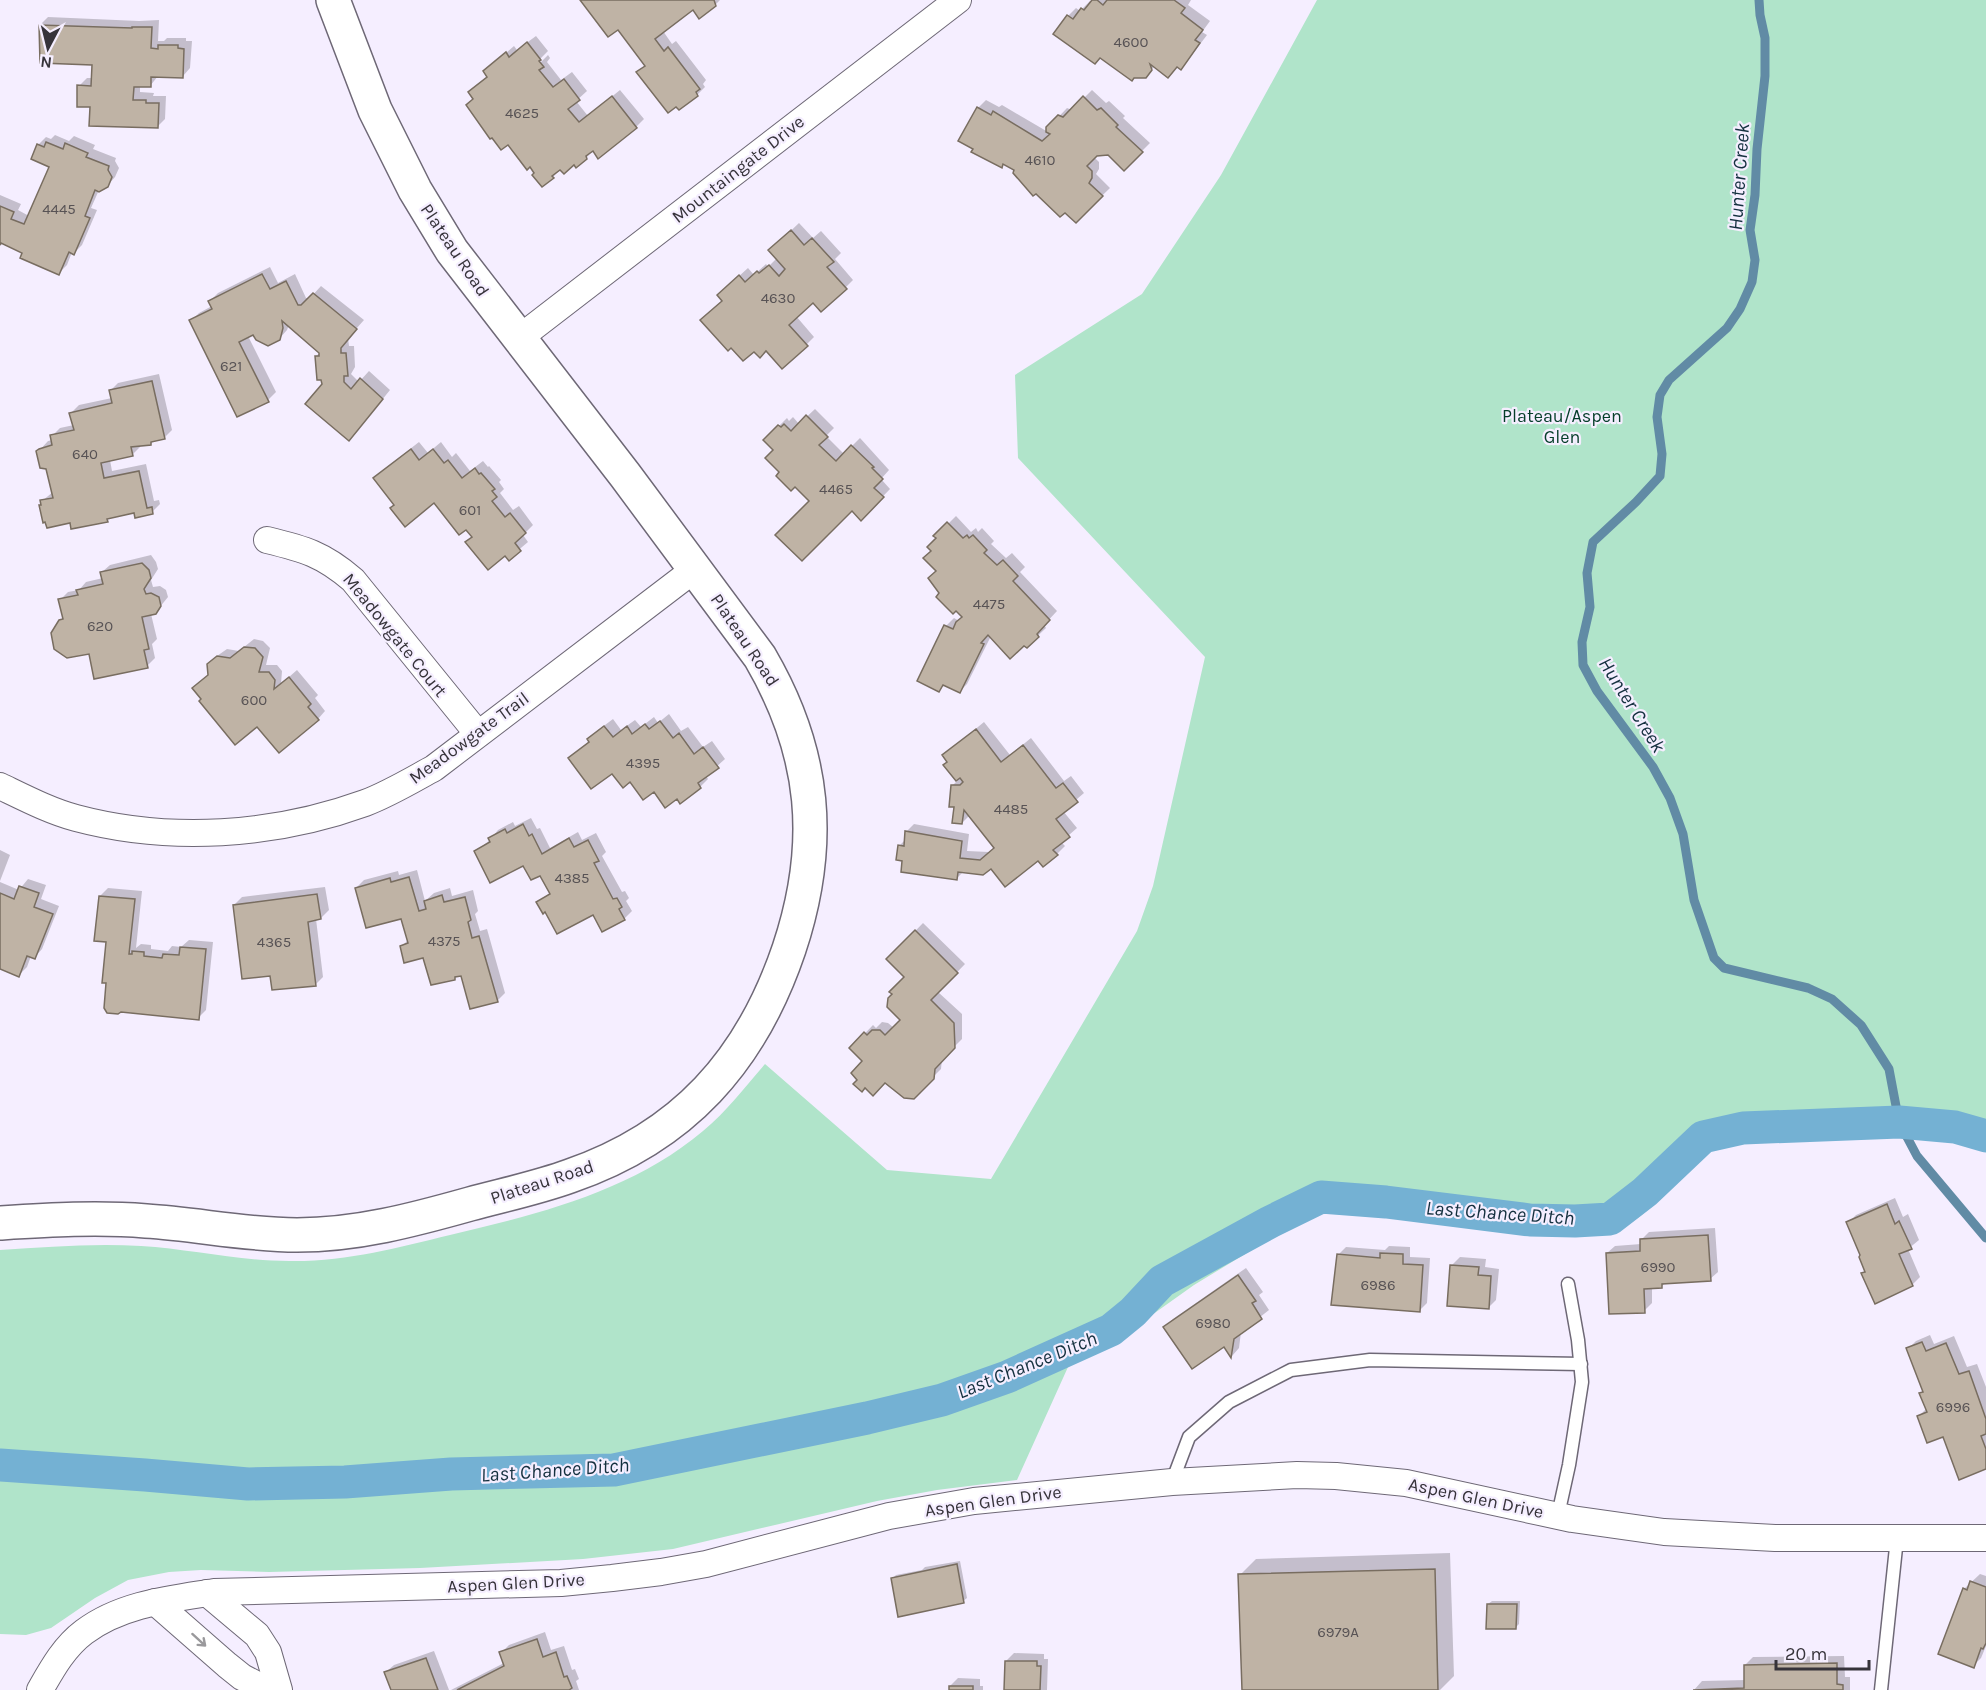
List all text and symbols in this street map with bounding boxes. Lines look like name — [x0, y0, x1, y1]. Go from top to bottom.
north arrow — [18, 18, 78, 78]
house number: 4600 — [1114, 33, 1148, 51]
text: N — [39, 52, 53, 73]
house number: 4625 — [505, 104, 539, 122]
street label: Mountaingate Drive — [667, 110, 809, 228]
water label: Hunter Creek — [1724, 122, 1754, 231]
house number: 4610 — [1025, 151, 1056, 169]
street label: Plateau Road — [416, 199, 494, 301]
house number: 4445 — [42, 200, 76, 218]
house number: 4630 — [761, 289, 795, 307]
house number: 621 — [220, 357, 242, 375]
park label: Plateau/Aspen Glen — [1502, 405, 1622, 448]
house number: 640 — [72, 445, 98, 463]
house number: 4465 — [819, 480, 853, 498]
house number: 601 — [459, 501, 481, 519]
street label: Meadowgate Court — [338, 568, 452, 702]
street label: Plateau Road — [706, 589, 784, 691]
house number: 4475 — [973, 595, 1005, 613]
house number: 620 — [87, 617, 113, 635]
water label: Hunter Creek — [1594, 653, 1671, 757]
street label: Meadowgate Trail — [405, 687, 533, 789]
house number: 600 — [241, 691, 267, 709]
house number: 4395 — [626, 754, 660, 772]
house number: 4485 — [994, 800, 1028, 818]
house number: 4385 — [555, 869, 589, 887]
house number: 4375 — [428, 932, 460, 950]
house number: 4365 — [257, 933, 291, 951]
street label: Plateau Road — [488, 1155, 596, 1209]
water label: Last Chance Ditch — [1425, 1196, 1575, 1230]
house number: 6990 — [1641, 1258, 1676, 1276]
house number: 6986 — [1360, 1276, 1396, 1294]
house number: 6980 — [1195, 1314, 1231, 1332]
water label: Last Chance Ditch — [954, 1326, 1100, 1404]
house number: 6996 — [1936, 1398, 1970, 1416]
water label: Last Chance Ditch — [480, 1453, 630, 1487]
street label: Aspen Glen Drive — [1406, 1473, 1546, 1523]
street label: Aspen Glen Drive — [923, 1481, 1063, 1521]
street label: Aspen Glen Drive — [447, 1568, 585, 1598]
house number: 6979A — [1317, 1623, 1359, 1641]
one-way arrow — [191, 1633, 206, 1647]
scale bar — [1776, 1633, 1869, 1671]
text: 20 m — [1785, 1643, 1827, 1665]

